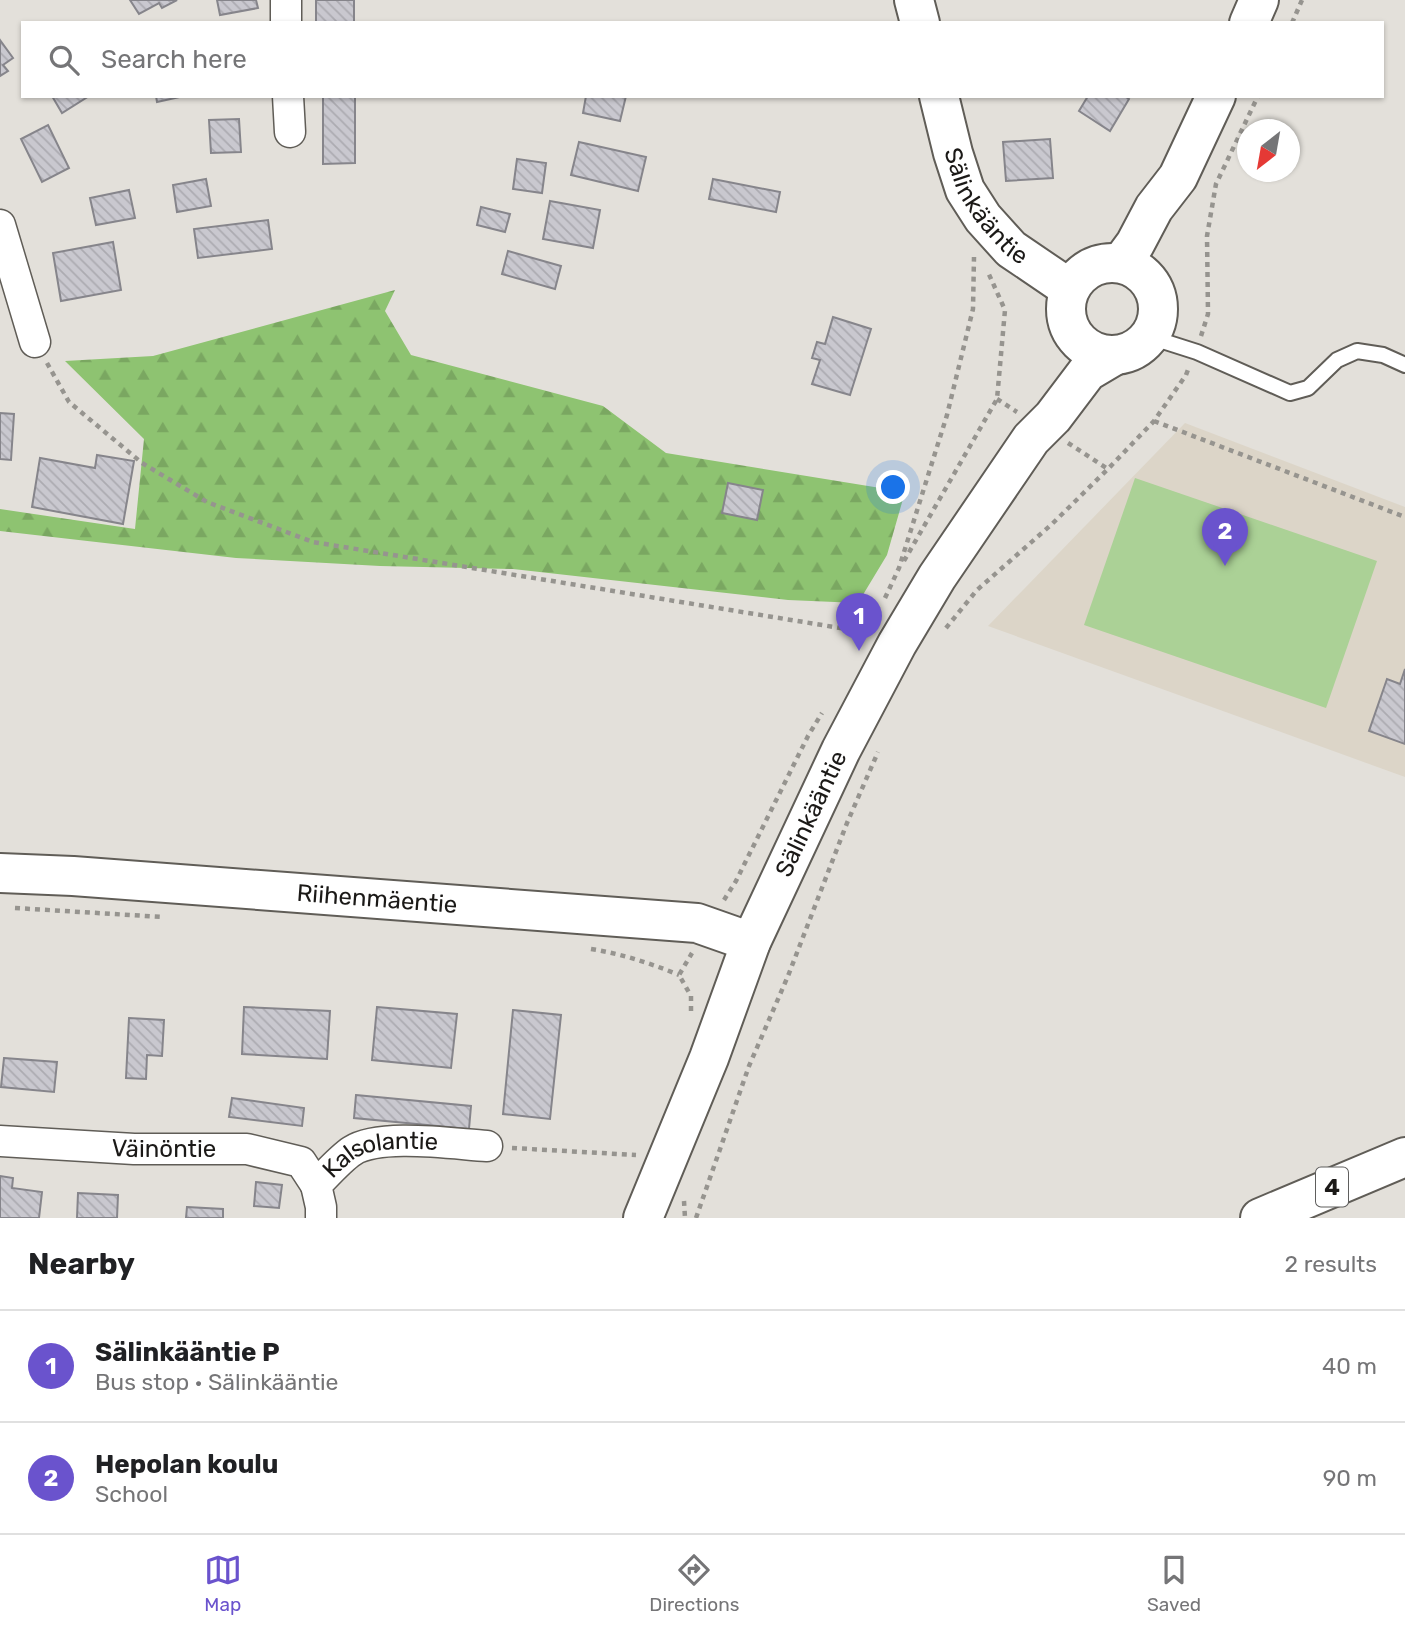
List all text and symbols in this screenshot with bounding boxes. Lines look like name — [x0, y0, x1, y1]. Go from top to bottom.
search box — [21, 21, 1384, 98]
icon: search — [45, 41, 83, 79]
text: Search here — [101, 44, 247, 75]
north arrow — [1237, 119, 1300, 182]
street label: Sälinkääntie — [938, 144, 1033, 270]
your location — [876, 470, 910, 504]
pin: 2 — [1202, 508, 1248, 566]
pin: 1 — [836, 593, 882, 651]
street label: Sälinkääntie — [770, 746, 853, 881]
street label: Riihenmäentie — [296, 879, 458, 919]
street label: Kalsolantie — [317, 1127, 439, 1184]
street label: Väinöntie — [111, 1134, 216, 1163]
road number: 4 — [1316, 1168, 1348, 1206]
text: Nearby — [28, 1246, 135, 1282]
text: 2 results — [1285, 1250, 1377, 1278]
text: Sälinkääntie P — [95, 1337, 280, 1368]
text: 1 — [45, 1352, 57, 1380]
text: 40 m — [1322, 1352, 1377, 1380]
text: Bus stop · Sälinkääntie — [95, 1368, 338, 1396]
text: Hepolan koulu — [95, 1449, 278, 1480]
text: 2 — [44, 1464, 58, 1492]
text: 90 m — [1323, 1464, 1377, 1492]
text: School — [95, 1480, 168, 1508]
tab: Map — [204, 1551, 242, 1616]
tab: Directions — [649, 1551, 739, 1616]
tab: Saved — [1147, 1551, 1201, 1616]

